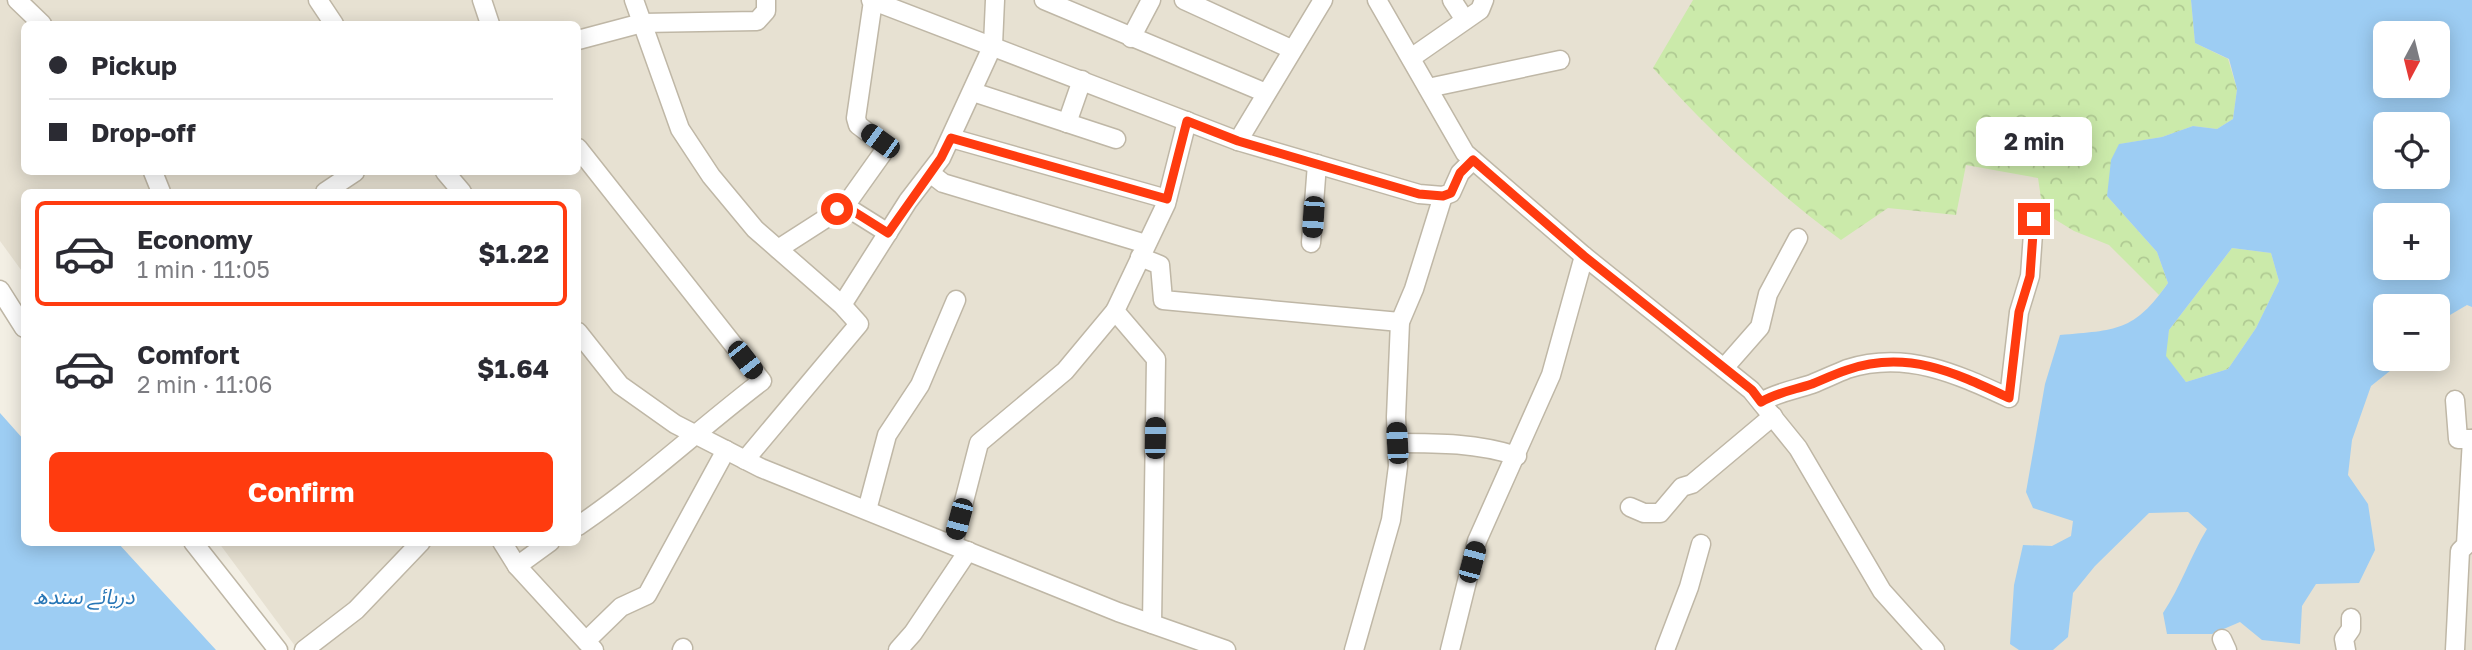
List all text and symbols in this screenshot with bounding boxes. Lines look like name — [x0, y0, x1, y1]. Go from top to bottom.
north arrow — [2373, 21, 2450, 98]
map controls — [2373, 21, 2450, 371]
text: Pickup — [91, 50, 177, 81]
button: locate — [2373, 112, 2450, 189]
text: Drop-off — [91, 117, 196, 148]
callout: 2 min — [1976, 118, 2092, 166]
car — [857, 120, 904, 162]
text: 2 min — [2004, 127, 2064, 155]
route start — [821, 193, 853, 225]
car — [1302, 195, 1325, 239]
route end — [2018, 203, 2050, 235]
button: + — [2373, 203, 2450, 280]
icon: car — [53, 222, 116, 285]
text: Economy — [137, 224, 253, 255]
text: $1.22 — [478, 238, 549, 269]
text: 1 min · 11:05 — [137, 255, 270, 283]
button: − — [2373, 294, 2450, 371]
icon: car — [53, 337, 116, 400]
car — [724, 337, 767, 383]
text: Comfort — [137, 339, 240, 370]
text: $1.64 — [477, 353, 549, 384]
text: 2 min · 11:06 — [137, 370, 273, 398]
car — [1145, 417, 1166, 459]
car — [1386, 421, 1409, 465]
button: Confirm — [49, 452, 553, 532]
car — [944, 496, 975, 542]
car — [1457, 539, 1488, 585]
water label: دریائے سندھ — [34, 583, 135, 610]

